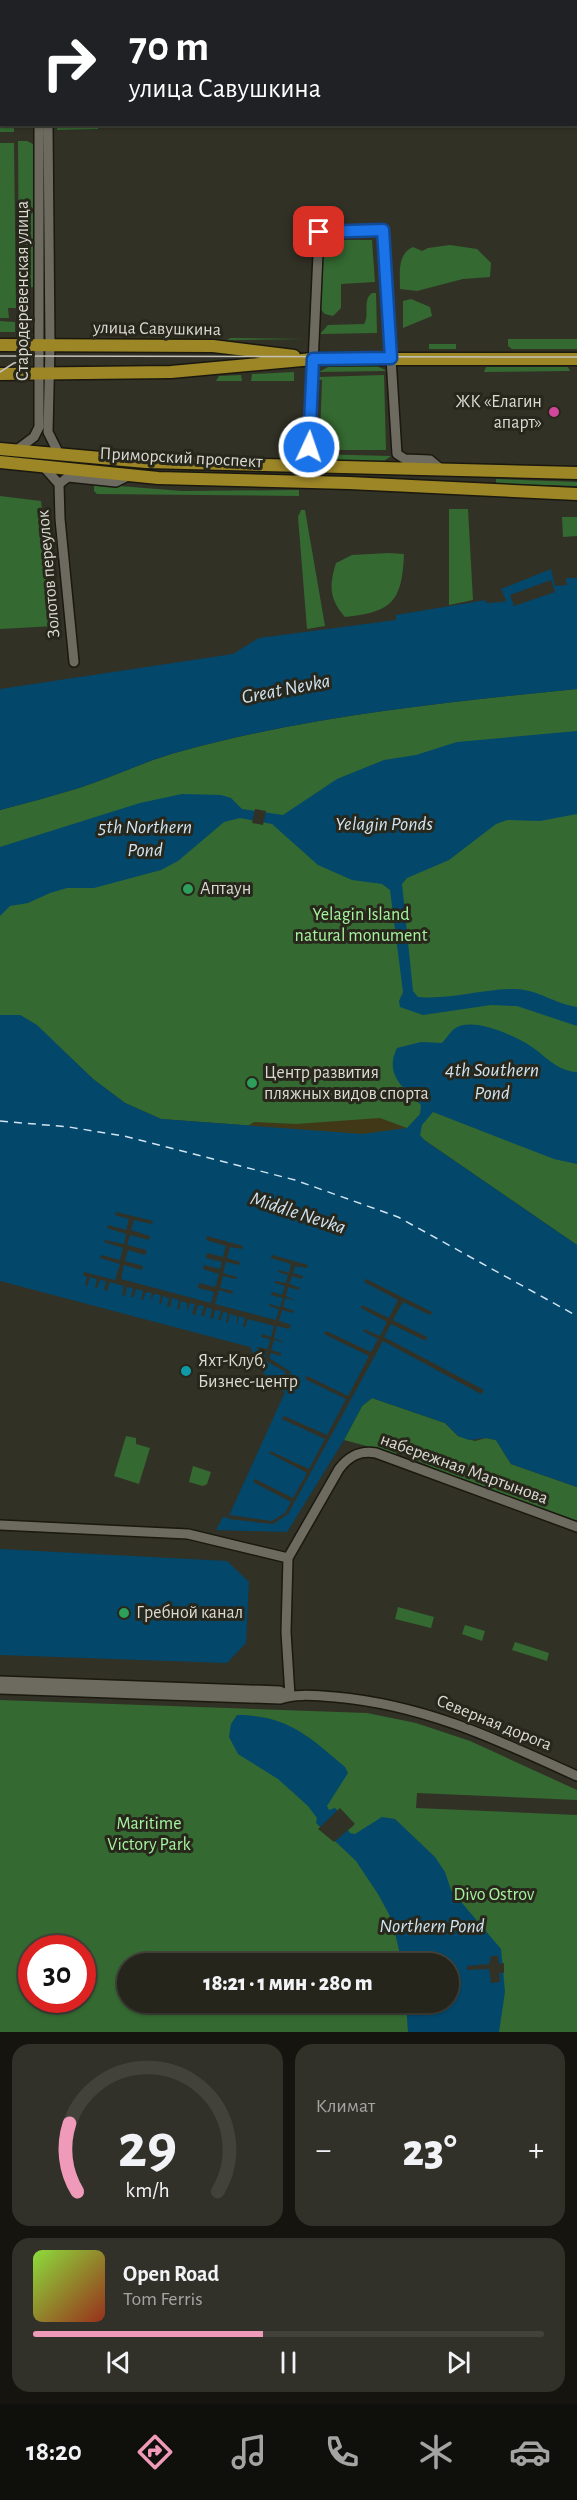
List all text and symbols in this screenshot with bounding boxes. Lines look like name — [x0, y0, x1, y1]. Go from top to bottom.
icon: right — [30, 24, 108, 102]
text: 70 m — [129, 26, 209, 68]
text: улица Савушкина — [129, 75, 321, 102]
street label: Стародеревенская улица — [14, 201, 32, 381]
pin — [293, 206, 344, 257]
icon: arrive — [302, 215, 335, 248]
street label: улица Савушкина — [92, 319, 221, 339]
place label: ЖК «Елагин апарт» — [455, 393, 542, 432]
marker: ЖК «Елагин апарт» — [547, 405, 561, 419]
position arrow — [277, 415, 341, 479]
street label: Приморский проспект — [99, 445, 263, 471]
street label: Золотов переулок — [34, 509, 64, 639]
water label: Great Nevka — [240, 671, 332, 707]
water label: Yelagin Ponds — [335, 814, 433, 834]
water label: 5th Northern Pond — [98, 817, 192, 860]
place label: Аптаун — [200, 880, 251, 898]
marker: Аптаун — [181, 882, 195, 896]
park label: Yelagin Island natural monument — [295, 906, 428, 945]
water label: 4th Southern Pond — [445, 1060, 539, 1103]
place label: Центр развития пляжных видов спорта — [264, 1064, 429, 1103]
marker: Центр развития пляжных видов спорта — [245, 1076, 259, 1090]
water label: Middle Nevka — [248, 1188, 348, 1238]
place label: Яхт-Клуб, Бизнес-центр — [198, 1351, 298, 1391]
marker: Яхт-Клуб, Бизнес-центр — [179, 1364, 193, 1378]
street label: набережная Мартынова — [378, 1429, 551, 1508]
place label: Гребной канал — [136, 1603, 243, 1622]
marker: Гребной канал — [117, 1606, 131, 1620]
street label: Северная дорога — [434, 1692, 554, 1754]
park label: Maritime Victory Park — [107, 1815, 191, 1854]
park label: Divo Ostrov — [454, 1886, 535, 1904]
water label: Northern Pond — [379, 1916, 485, 1936]
speed limit sign: 30 — [18, 1935, 96, 2013]
text: 18:21 · 1 мин · 280 m — [203, 1972, 373, 1994]
text: Климат — [316, 2096, 375, 2116]
text: 29 — [117, 2116, 177, 2178]
text: 23° — [403, 2129, 457, 2174]
text: − — [316, 2134, 331, 2167]
text: + — [528, 2134, 544, 2167]
text: km/h — [125, 2180, 169, 2201]
text: Open Road — [123, 2263, 219, 2285]
text: Tom Ferris — [123, 2289, 203, 2309]
icon: previous — [102, 2346, 135, 2379]
icon: pause — [272, 2346, 305, 2379]
icon: next — [442, 2346, 475, 2379]
icon: directions — [134, 2431, 176, 2473]
icon: music — [228, 2431, 270, 2473]
icon: phone — [321, 2431, 363, 2473]
icon: climate — [415, 2431, 457, 2473]
icon: car — [509, 2431, 551, 2473]
text: 18:20 — [26, 2438, 82, 2465]

